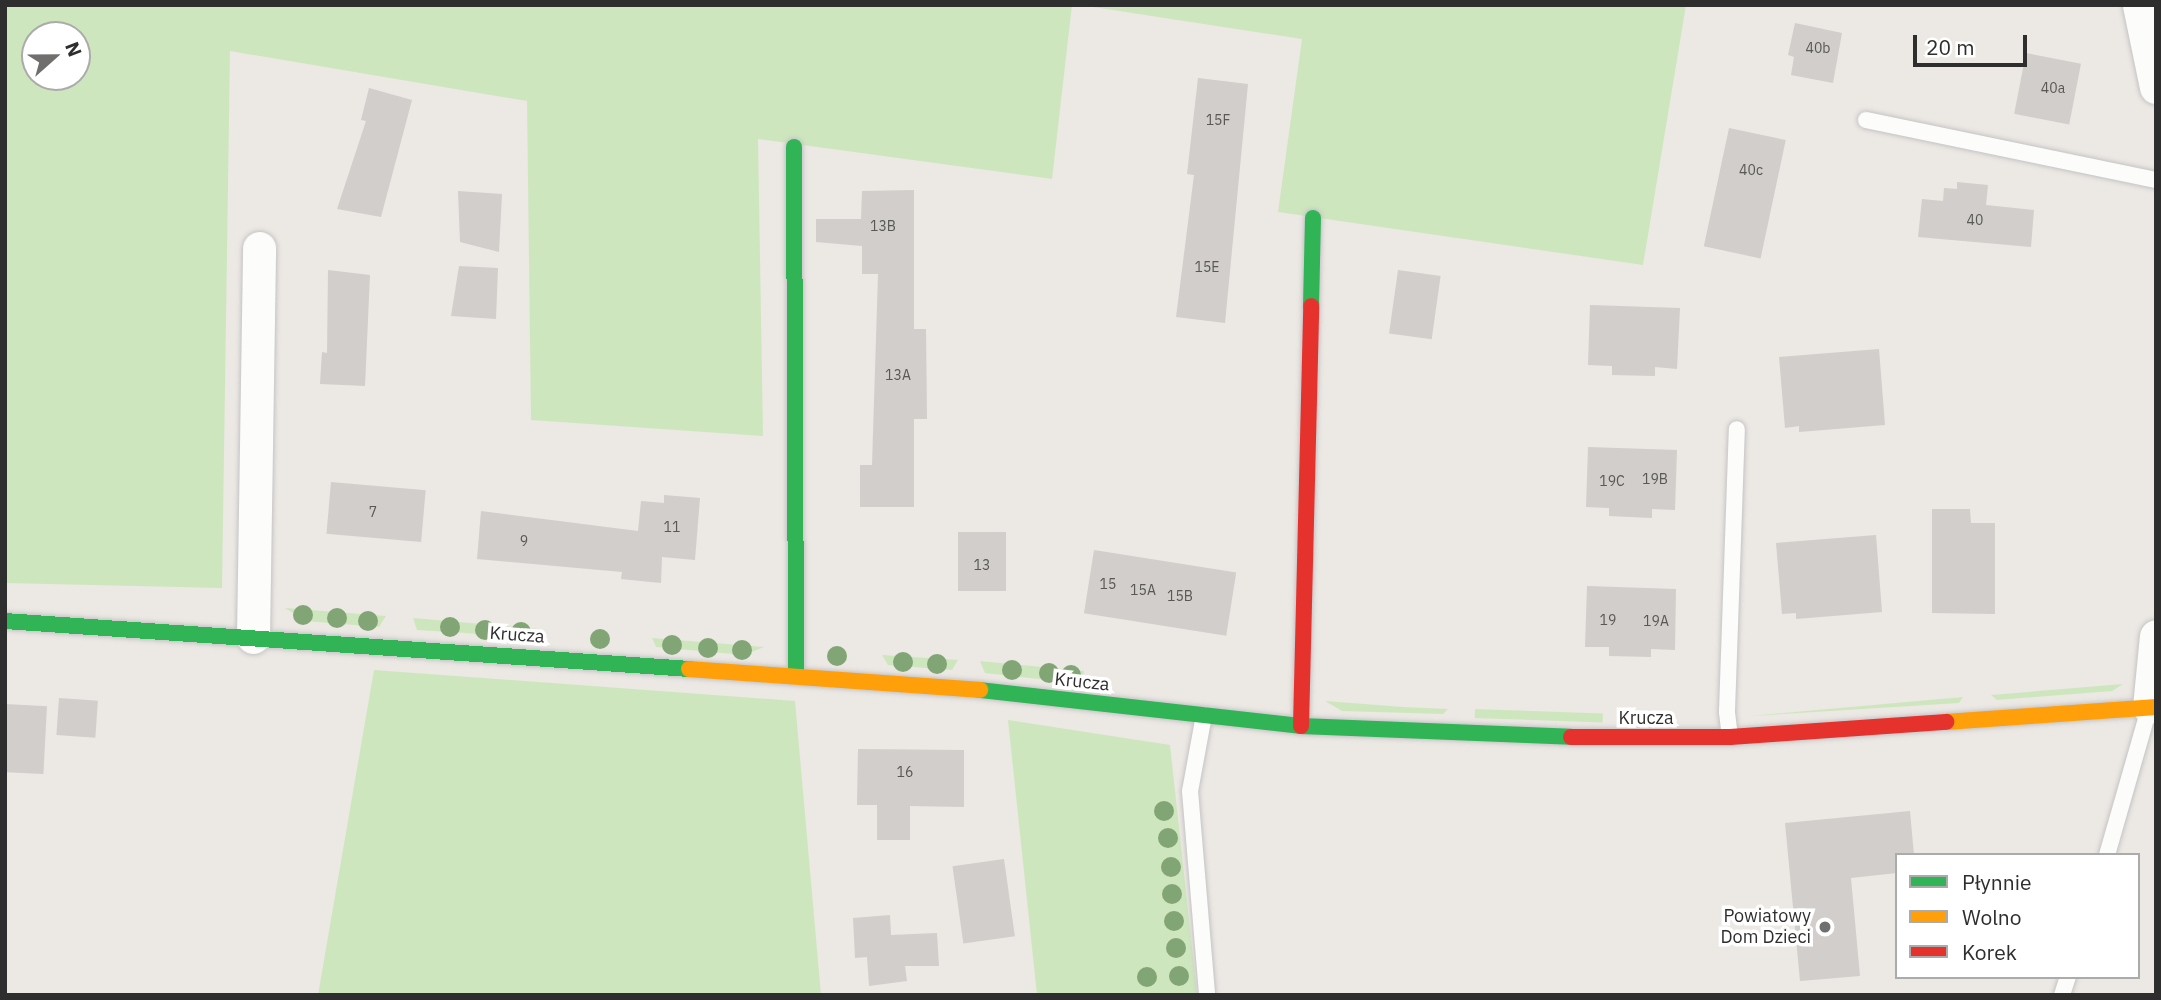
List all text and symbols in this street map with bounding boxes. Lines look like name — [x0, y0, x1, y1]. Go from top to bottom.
north arrow — [21, 21, 91, 91]
scale bar — [1916, 21, 2030, 65]
text: 20 m — [1926, 33, 1975, 61]
text: N — [60, 38, 87, 60]
house number: 40b — [1806, 40, 1830, 56]
house number: 40a — [2041, 80, 2065, 96]
house number: 15F — [1206, 112, 1230, 128]
house number: 40c — [1739, 162, 1763, 178]
house number: 40 — [1967, 212, 1983, 228]
house number: 13B — [870, 218, 896, 234]
house number: 15E — [1195, 259, 1219, 275]
house number: 13A — [885, 367, 911, 383]
house number: 19B — [1642, 471, 1668, 487]
house number: 19C — [1599, 473, 1625, 489]
house number: 7 — [369, 504, 377, 520]
house number: 11 — [664, 519, 680, 535]
house number: 9 — [520, 533, 528, 549]
house number: 13 — [974, 557, 990, 573]
house number: 15 — [1100, 576, 1116, 592]
house number: 15A — [1130, 582, 1156, 598]
house number: 15B — [1167, 588, 1193, 604]
house number: 19 — [1600, 612, 1616, 628]
house number: 19A — [1643, 613, 1669, 629]
street label: Krucza — [489, 622, 545, 648]
street label: Krucza — [1053, 668, 1111, 696]
street label: Krucza — [1618, 707, 1674, 729]
house number: 16 — [897, 764, 913, 780]
legend — [1895, 853, 2140, 979]
text: Płynnie — [1962, 868, 2031, 896]
text: Wolno — [1962, 903, 2022, 931]
place label: Powiatowy Dom Dzieci — [1721, 906, 1811, 948]
marker: Powiatowy Dom Dzieci — [1817, 919, 1833, 935]
text: Korek — [1962, 938, 2017, 966]

